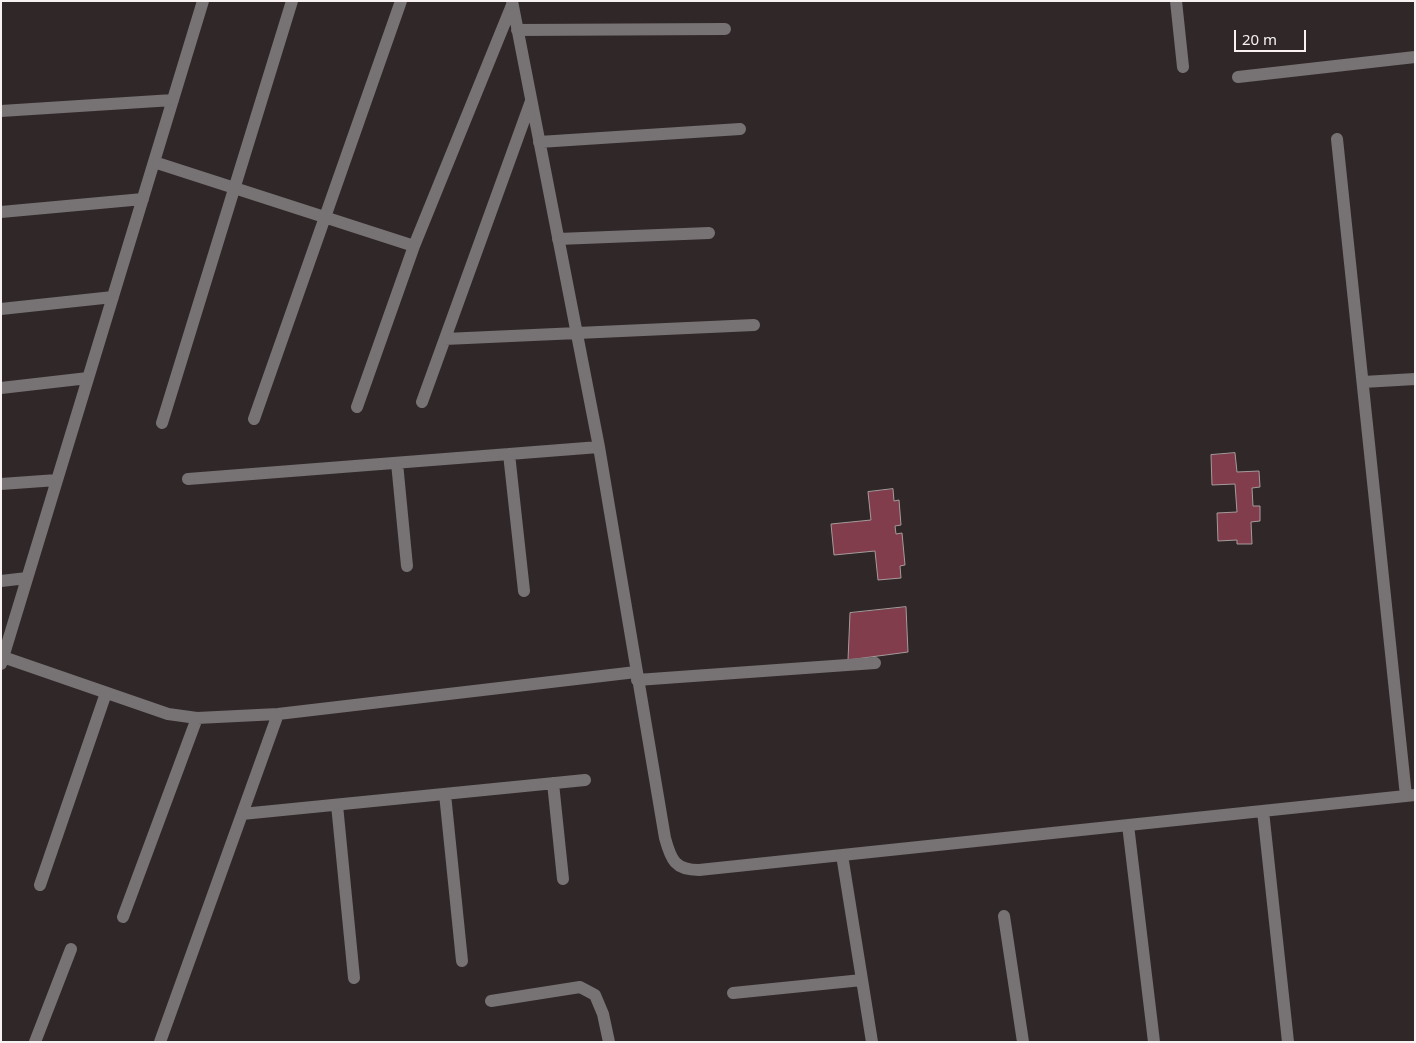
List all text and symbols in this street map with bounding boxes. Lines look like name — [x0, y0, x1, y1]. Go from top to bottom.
scale bar — [1236, 20, 1308, 52]
text: 20 m — [1242, 29, 1277, 49]

